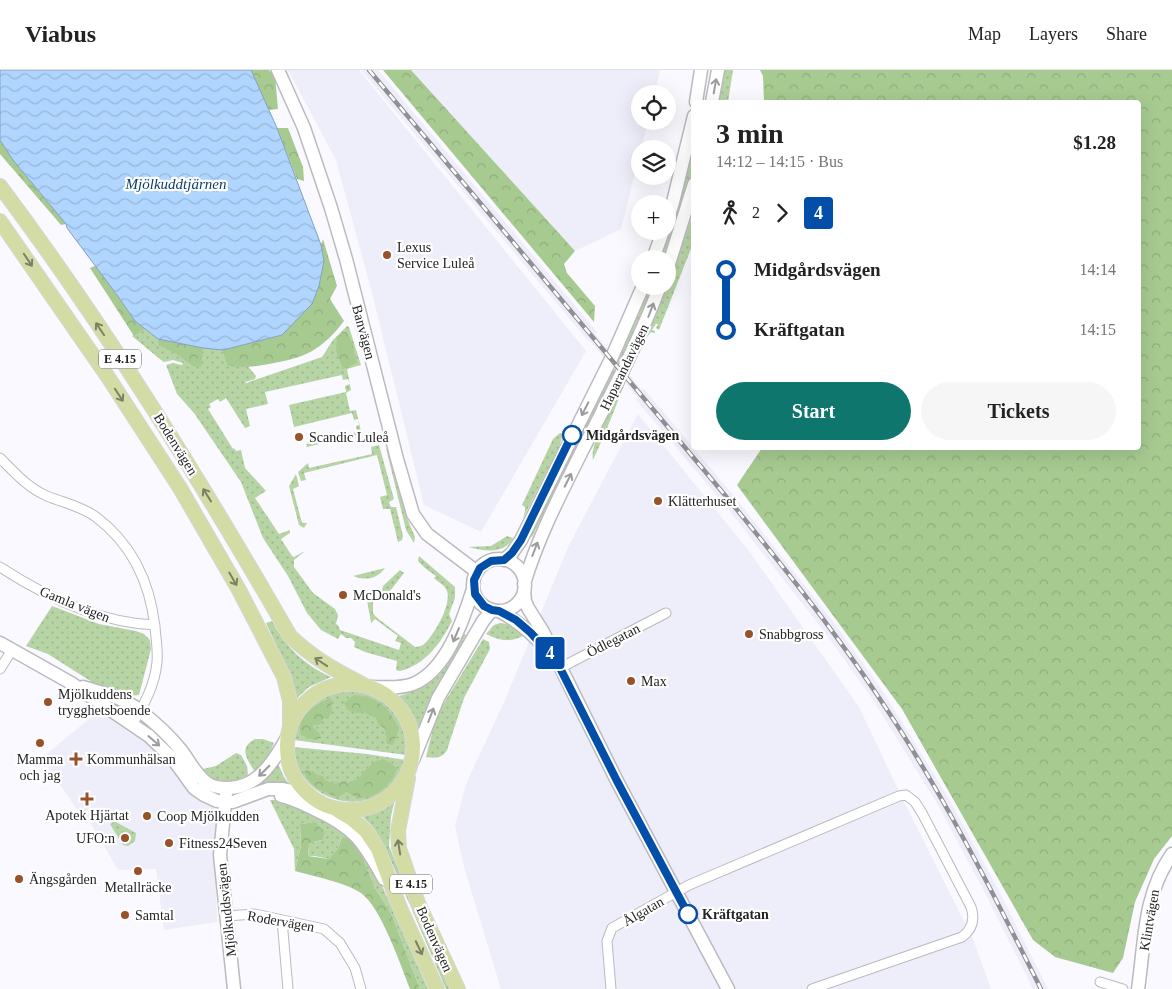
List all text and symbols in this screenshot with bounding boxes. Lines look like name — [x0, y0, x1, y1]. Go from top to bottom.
text: Viabus — [25, 21, 96, 47]
text: Map — [968, 24, 1001, 44]
text: Layers — [1029, 24, 1078, 44]
text: Share — [1106, 24, 1147, 44]
one-way arrow — [711, 79, 721, 95]
map controls — [631, 85, 676, 295]
button: locate — [631, 85, 676, 130]
text: 3 min — [716, 118, 784, 149]
text: $1.28 — [1073, 132, 1116, 153]
button: layers — [631, 140, 676, 185]
text: 14:12 – 14:15 · Bus — [716, 153, 843, 170]
water label: Mjölkuddtjärnen — [125, 176, 226, 192]
button: + — [631, 195, 676, 240]
icon: walk — [716, 199, 744, 227]
icon: forward — [768, 199, 796, 227]
text: 4 — [814, 203, 823, 223]
text: 2 — [752, 204, 760, 221]
place label: Lexus Service Luleå — [397, 240, 475, 271]
marker: Lexus Service Luleå — [381, 249, 393, 261]
button: − — [631, 250, 676, 295]
one-way arrow — [23, 253, 33, 267]
text: Midgårdsvägen — [754, 259, 881, 280]
text: 14:14 — [1080, 261, 1116, 278]
street label: Banvägen — [349, 303, 378, 361]
one-way arrow — [647, 303, 656, 318]
text: Kräftgatan — [754, 319, 845, 340]
text: 14:15 — [1080, 321, 1116, 338]
one-way arrow — [95, 322, 106, 336]
street label: Haparandavägen — [597, 322, 652, 413]
road number: E 4.15 — [99, 350, 141, 368]
button: Start — [716, 382, 911, 440]
button: Tickets — [921, 382, 1116, 440]
one-way arrow — [115, 387, 125, 401]
one-way arrow — [580, 401, 589, 416]
street label: Bodenvägen — [151, 411, 200, 478]
marker: Midgårdsvägen — [562, 425, 582, 445]
place label: Midgårdsvägen — [586, 428, 680, 443]
place label: Scandic Luleå — [309, 430, 389, 445]
marker: Scandic Luleå — [293, 431, 305, 443]
one-way arrow — [564, 473, 573, 488]
one-way arrow — [202, 488, 213, 502]
place label: Klätterhuset — [668, 494, 737, 509]
marker: Klätterhuset — [652, 495, 664, 507]
one-way arrow — [531, 541, 540, 557]
one-way arrow — [228, 571, 238, 585]
street label: Gamla vägen — [38, 584, 112, 625]
place label: McDonald's — [353, 588, 421, 603]
marker: McDonald's — [337, 589, 349, 601]
street label: Ödlegatan — [584, 620, 642, 660]
one-way arrow — [450, 627, 460, 642]
place label: Snabbgross — [759, 627, 824, 642]
marker: Snabbgross — [743, 628, 755, 640]
line badge: 4 — [534, 637, 566, 669]
text: 4 — [546, 643, 555, 663]
one-way arrow — [315, 657, 329, 667]
place label: Max — [641, 674, 667, 689]
marker: Max — [625, 675, 637, 687]
place label: Mjölkuddens trygghetsboende — [58, 687, 151, 718]
marker: Mjölkuddens trygghetsboende — [42, 696, 54, 708]
one-way arrow — [427, 708, 436, 723]
one-way arrow — [147, 735, 160, 746]
marker: Mamma och jag — [34, 737, 46, 749]
place label: Mamma och jag — [17, 752, 64, 783]
marker: Kommunhälsan — [69, 752, 83, 766]
place label: Kommunhälsan — [87, 752, 176, 767]
one-way arrow — [258, 765, 270, 777]
marker: Apotek Hjärtat — [81, 793, 93, 805]
place label: Apotek Hjärtat — [45, 808, 129, 823]
place label: Coop Mjölkudden — [157, 809, 259, 824]
marker: Coop Mjölkudden — [141, 810, 153, 822]
place label: UFO:n — [76, 831, 115, 846]
marker: UFO:n — [119, 832, 131, 844]
place label: Fitness24Seven — [179, 836, 267, 851]
marker: Fitness24Seven — [163, 837, 175, 849]
one-way arrow — [394, 840, 404, 856]
street label: Mjölkuddsvägen — [214, 862, 239, 958]
marker: Metallräcke — [132, 865, 144, 877]
place label: Ängsgården — [29, 871, 97, 887]
marker: Ängsgården — [13, 873, 25, 885]
road number: E 4.15 — [390, 874, 432, 894]
place label: Metallräcke — [105, 880, 171, 895]
street label: Klintvägen — [1137, 888, 1162, 952]
street label: Ålgatan — [620, 894, 666, 929]
street label: Bodenvägen — [413, 904, 456, 974]
marker: Kräftgatan — [678, 904, 698, 924]
place label: Kräftgatan — [702, 907, 769, 922]
place label: Samtal — [135, 908, 174, 923]
street label: Rodervägen — [246, 908, 316, 935]
marker: Samtal — [119, 909, 131, 921]
one-way arrow — [415, 940, 424, 955]

